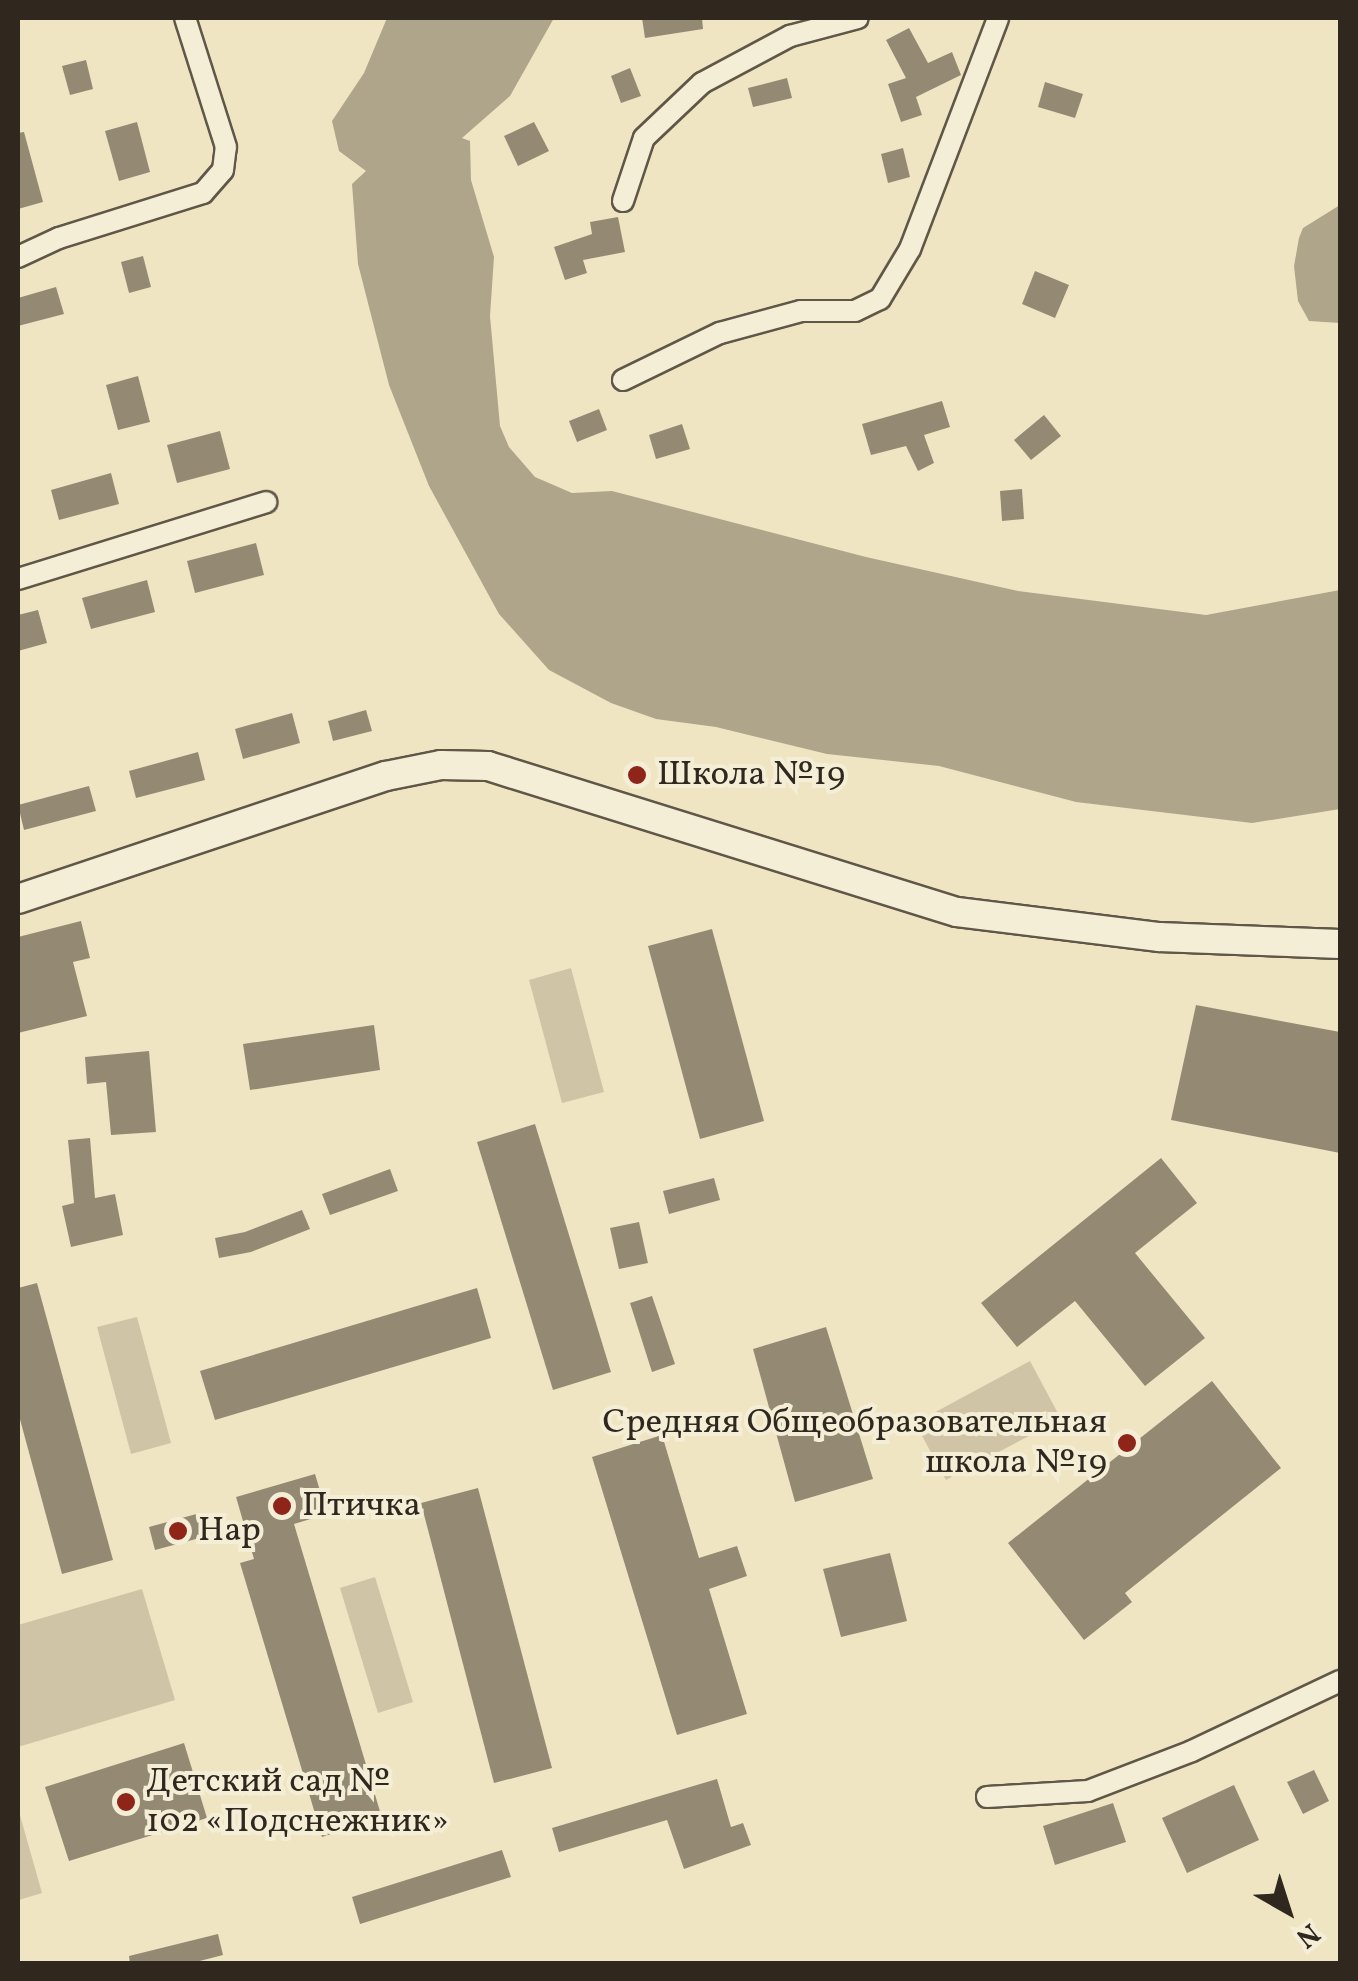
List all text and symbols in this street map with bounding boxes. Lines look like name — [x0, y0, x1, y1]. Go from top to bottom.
place label: Школа №19 — [657, 754, 845, 796]
marker: Школа №19 — [626, 764, 648, 786]
place label: Средняя Общеобразовательная школа №19 — [603, 1402, 1107, 1484]
marker: Средняя Общеобразовательная школа №19 — [1116, 1432, 1138, 1454]
place label: Птичка — [302, 1485, 421, 1527]
marker: Птичка — [271, 1495, 293, 1517]
place label: Нар — [198, 1510, 261, 1552]
marker: Нар — [167, 1520, 189, 1542]
place label: Детский сад № 102 «Подснежник» — [146, 1761, 449, 1843]
marker: Детский сад № 102 «Подснежник» — [115, 1791, 137, 1813]
north arrow — [1238, 1861, 1338, 1961]
text: N — [1287, 1913, 1327, 1956]

